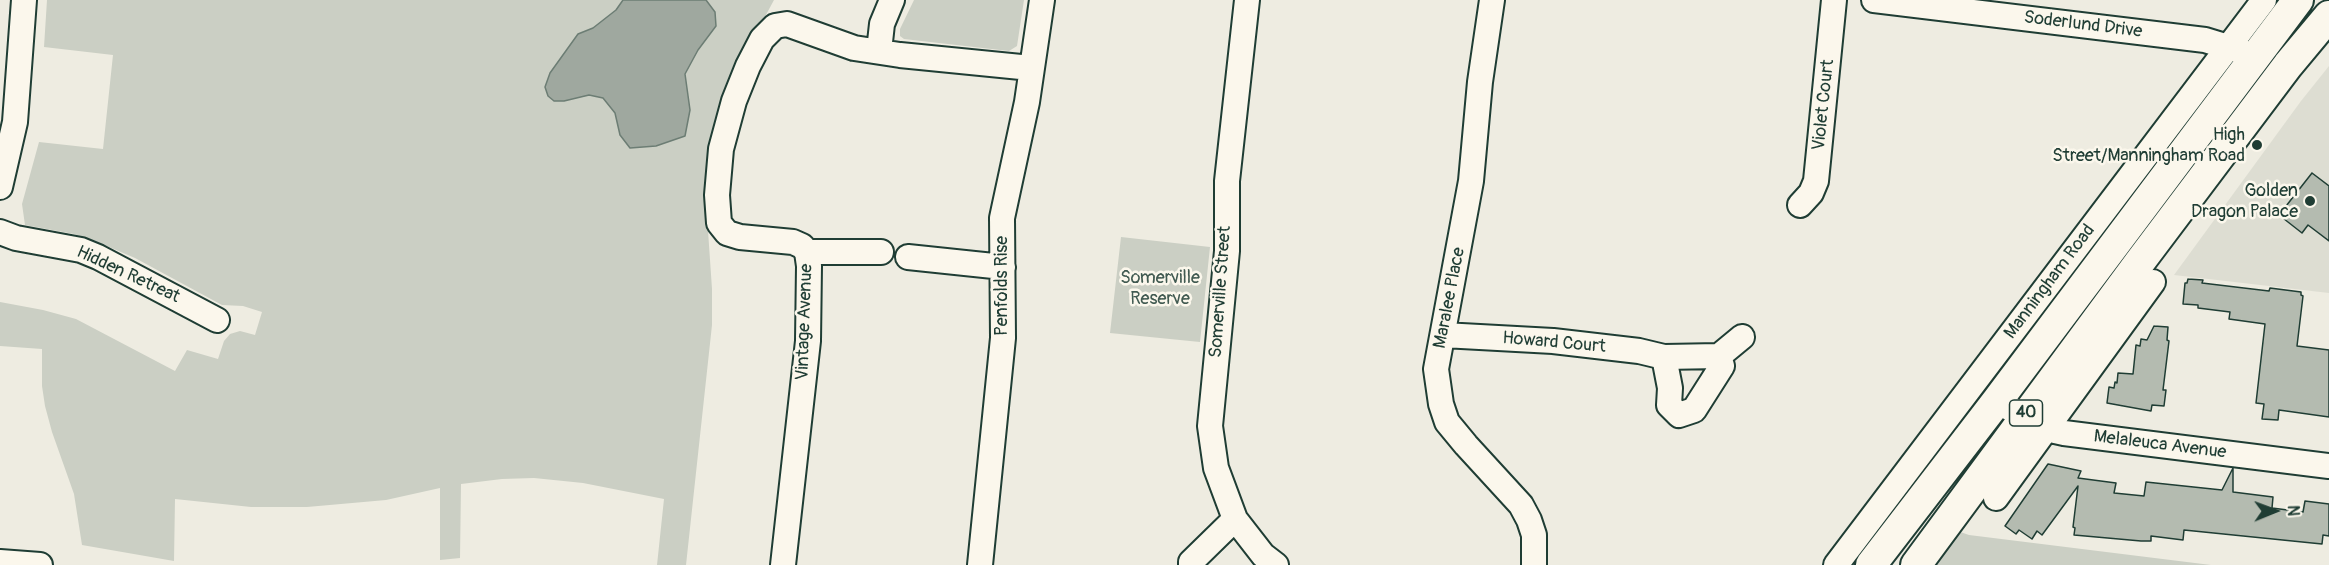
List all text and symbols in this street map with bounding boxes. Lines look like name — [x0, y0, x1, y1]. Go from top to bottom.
street label: Soderlund Drive — [2023, 7, 2143, 43]
street label: Violet Court — [1808, 58, 1840, 152]
place label: High Street/Manningham Road — [2052, 124, 2245, 166]
marker: High Street/Manningham Road — [2250, 138, 2264, 152]
place label: Golden Dragon Palace — [2191, 180, 2298, 222]
marker: Golden Dragon Palace — [2303, 194, 2317, 208]
street label: Manningham Road — [2000, 221, 2100, 343]
street label: Somerville Street — [1206, 225, 1236, 359]
street label: Penfolds Rise — [991, 236, 1013, 336]
street label: Hidden Retreat — [73, 242, 183, 308]
street label: Maralee Place — [1430, 246, 1470, 350]
street label: Vintage Avenue — [792, 263, 818, 381]
park label: Somerville Reserve — [1120, 267, 1200, 310]
street label: Howard Court — [1501, 328, 1607, 358]
road number: 40 — [2010, 400, 2042, 426]
street label: Melaleuca Avenue — [2092, 426, 2228, 464]
north arrow — [2245, 481, 2305, 541]
text: N — [2283, 505, 2303, 516]

